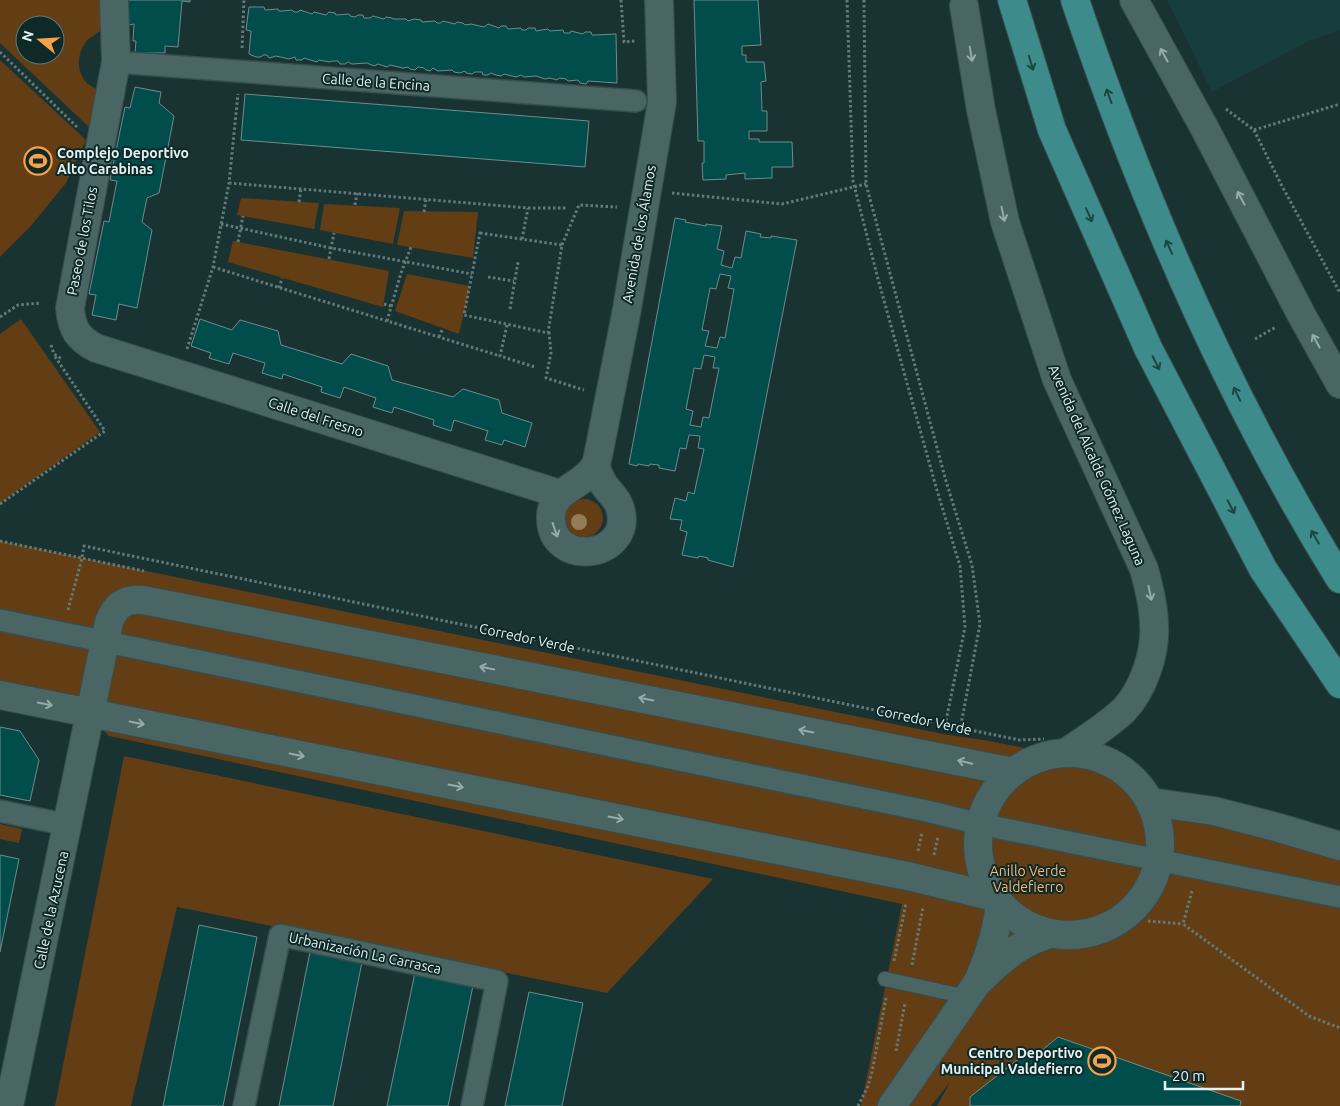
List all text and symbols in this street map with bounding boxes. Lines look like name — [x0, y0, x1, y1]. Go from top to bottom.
north arrow — [15, 15, 65, 65]
text: N — [18, 29, 37, 43]
one-way arrow — [967, 46, 977, 62]
one-way arrow — [1158, 48, 1168, 62]
one-way arrow — [1027, 55, 1037, 71]
street label: Calle de la Encina — [321, 70, 431, 94]
one-way arrow — [1104, 89, 1113, 104]
place label: Complejo Deportivo Alto Carabinas — [57, 145, 189, 177]
sports icon: Complejo Deportivo Alto Carabinas — [23, 146, 53, 176]
street label: Avenida de los Álamos — [618, 163, 659, 304]
street label: Paseo de los Tilos — [64, 185, 100, 297]
one-way arrow — [1236, 190, 1246, 205]
one-way arrow — [999, 205, 1008, 221]
one-way arrow — [1085, 207, 1095, 222]
one-way arrow — [1163, 240, 1173, 255]
one-way arrow — [1311, 334, 1321, 349]
one-way arrow — [1152, 355, 1161, 370]
street label: Avenida del Alcalde Gómez Laguna — [1045, 362, 1149, 568]
one-way arrow — [1232, 387, 1241, 402]
street label: Calle del Fresno — [266, 394, 366, 440]
one-way arrow — [1226, 500, 1236, 515]
one-way arrow — [551, 522, 560, 537]
one-way arrow — [1310, 530, 1320, 544]
one-way arrow — [1146, 584, 1155, 600]
street label: Corredor Verde — [478, 620, 576, 656]
one-way arrow — [479, 662, 495, 672]
one-way arrow — [639, 694, 655, 703]
one-way arrow — [36, 700, 52, 710]
street label: Corredor Verde — [875, 702, 973, 738]
one-way arrow — [129, 719, 145, 728]
one-way arrow — [798, 725, 814, 735]
one-way arrow — [288, 750, 304, 760]
one-way arrow — [958, 757, 974, 766]
one-way arrow — [448, 782, 464, 792]
one-way arrow — [607, 814, 623, 823]
street label: Calle de la Azucena — [31, 849, 71, 971]
park label: Anillo Verde Valdefierro — [990, 863, 1066, 895]
street label: Urbanización La Carrasca — [287, 929, 443, 977]
place label: Centro Deportivo Municipal Valdefierro — [941, 1045, 1083, 1077]
sports icon: Centro Deportivo Municipal Valdefierro — [1087, 1046, 1117, 1076]
scale bar — [1165, 1058, 1242, 1090]
text: 20 m — [1172, 1067, 1205, 1084]

